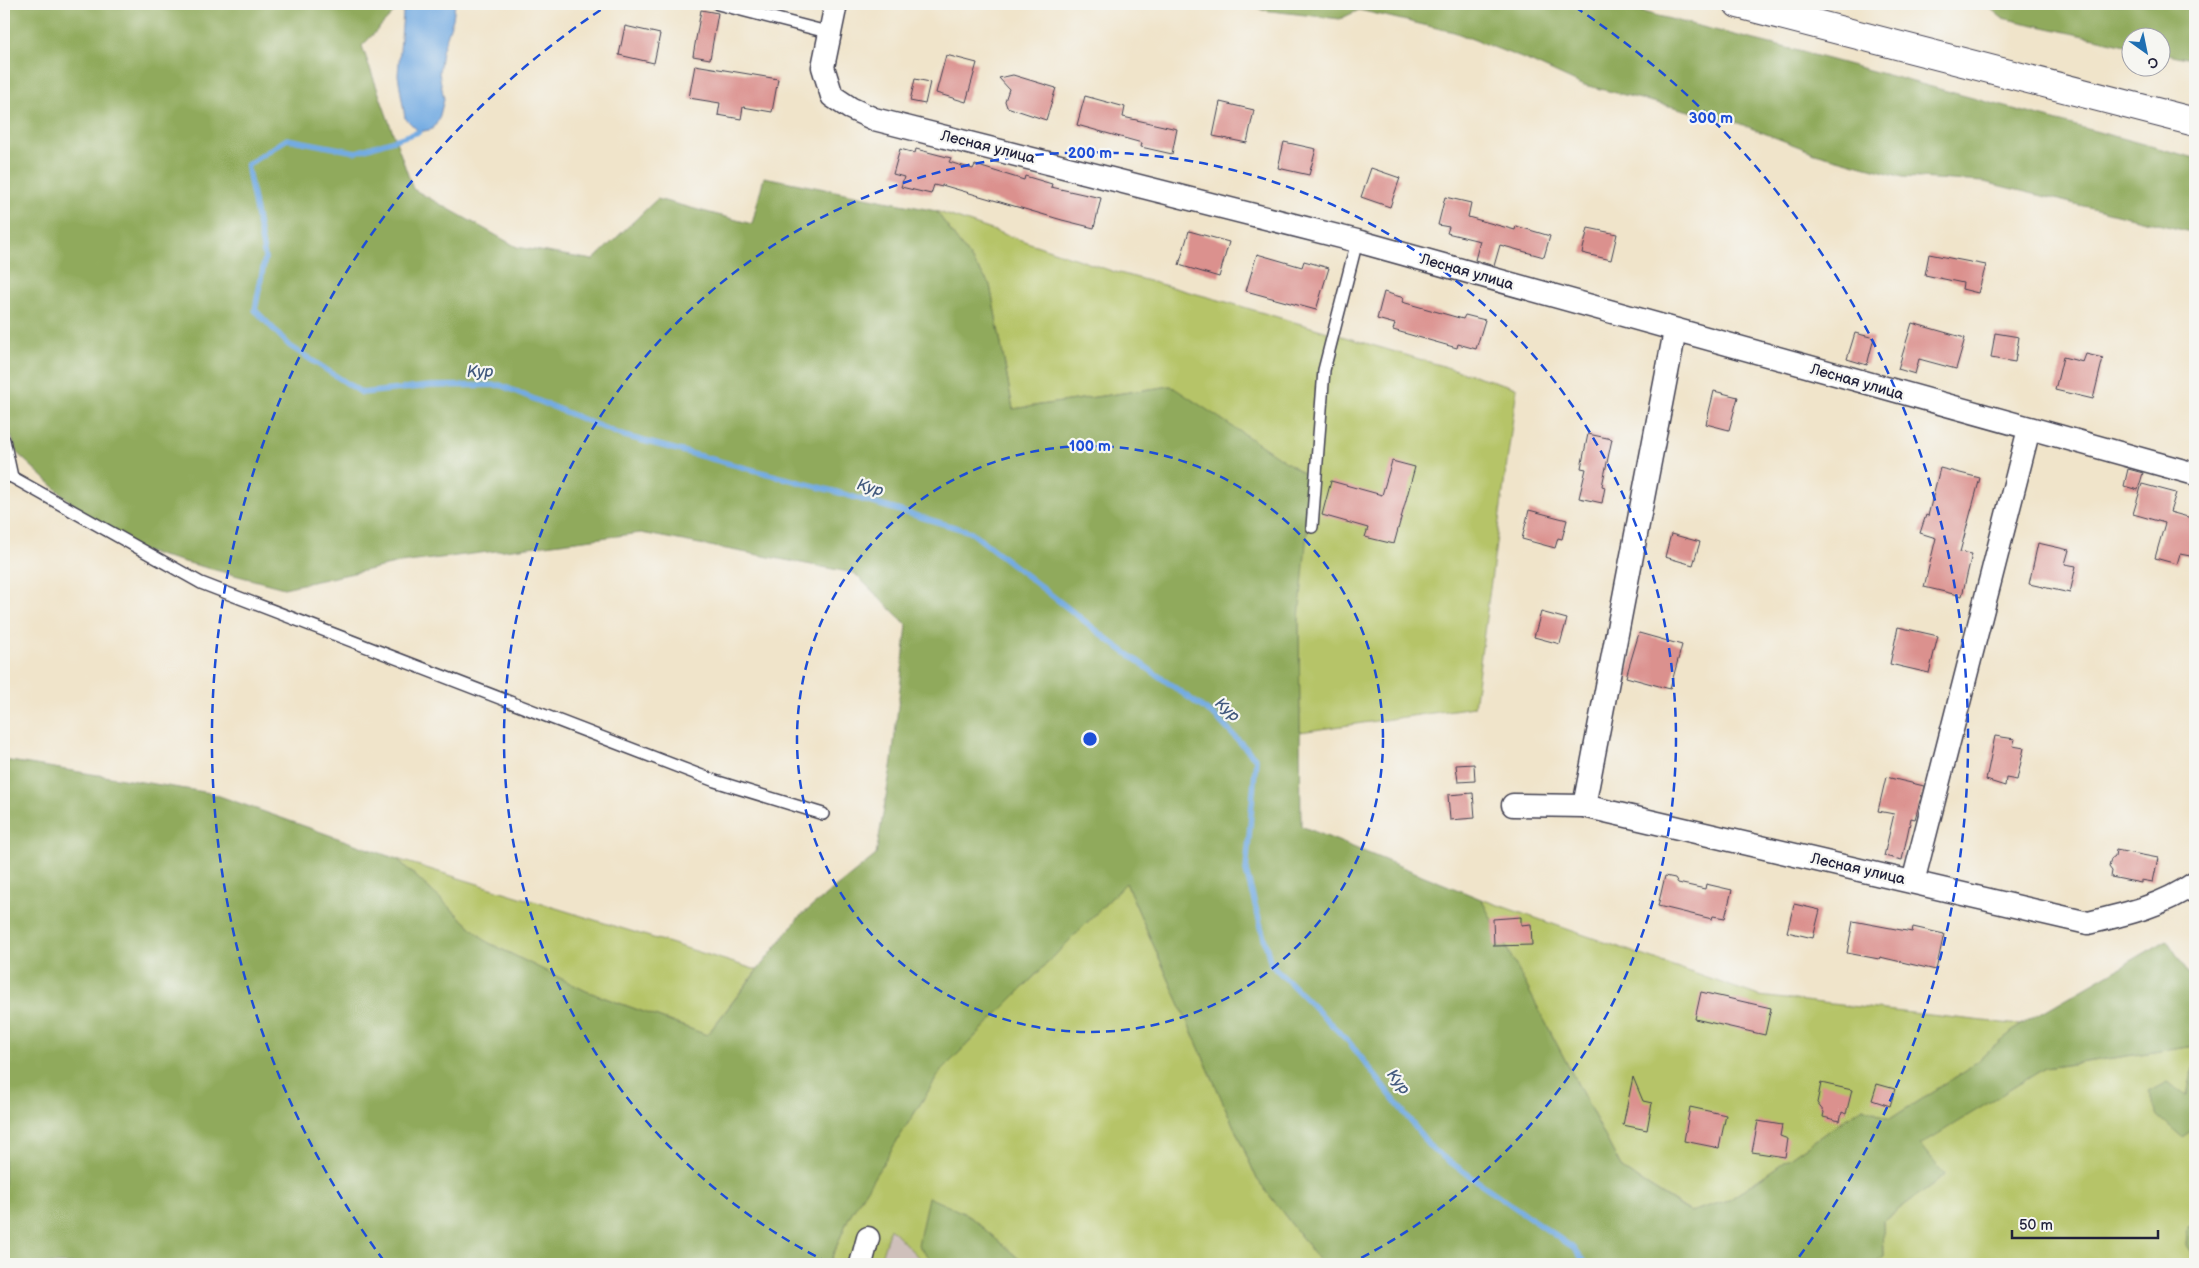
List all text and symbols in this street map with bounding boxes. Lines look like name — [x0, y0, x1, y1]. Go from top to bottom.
north arrow — [2122, 28, 2172, 78]
text: С — [2144, 53, 2162, 72]
text: 300 m — [1689, 109, 1733, 128]
street label: Лесная улица — [938, 126, 1037, 168]
text: 200 m — [1068, 144, 1112, 163]
street label: Лесная улица — [1417, 249, 1516, 294]
street label: Лесная улица — [1807, 359, 1906, 404]
water label: Кур — [467, 363, 493, 382]
text: 100 m — [1069, 437, 1111, 456]
water label: Кур — [855, 475, 885, 501]
water label: Кур — [1211, 694, 1243, 726]
centre of rings — [1081, 730, 1099, 748]
street label: Лесная улица — [1808, 849, 1907, 889]
water label: Кур — [1382, 1066, 1414, 1098]
scale bar — [2012, 1208, 2158, 1240]
text: 50 m — [2019, 1216, 2053, 1235]

